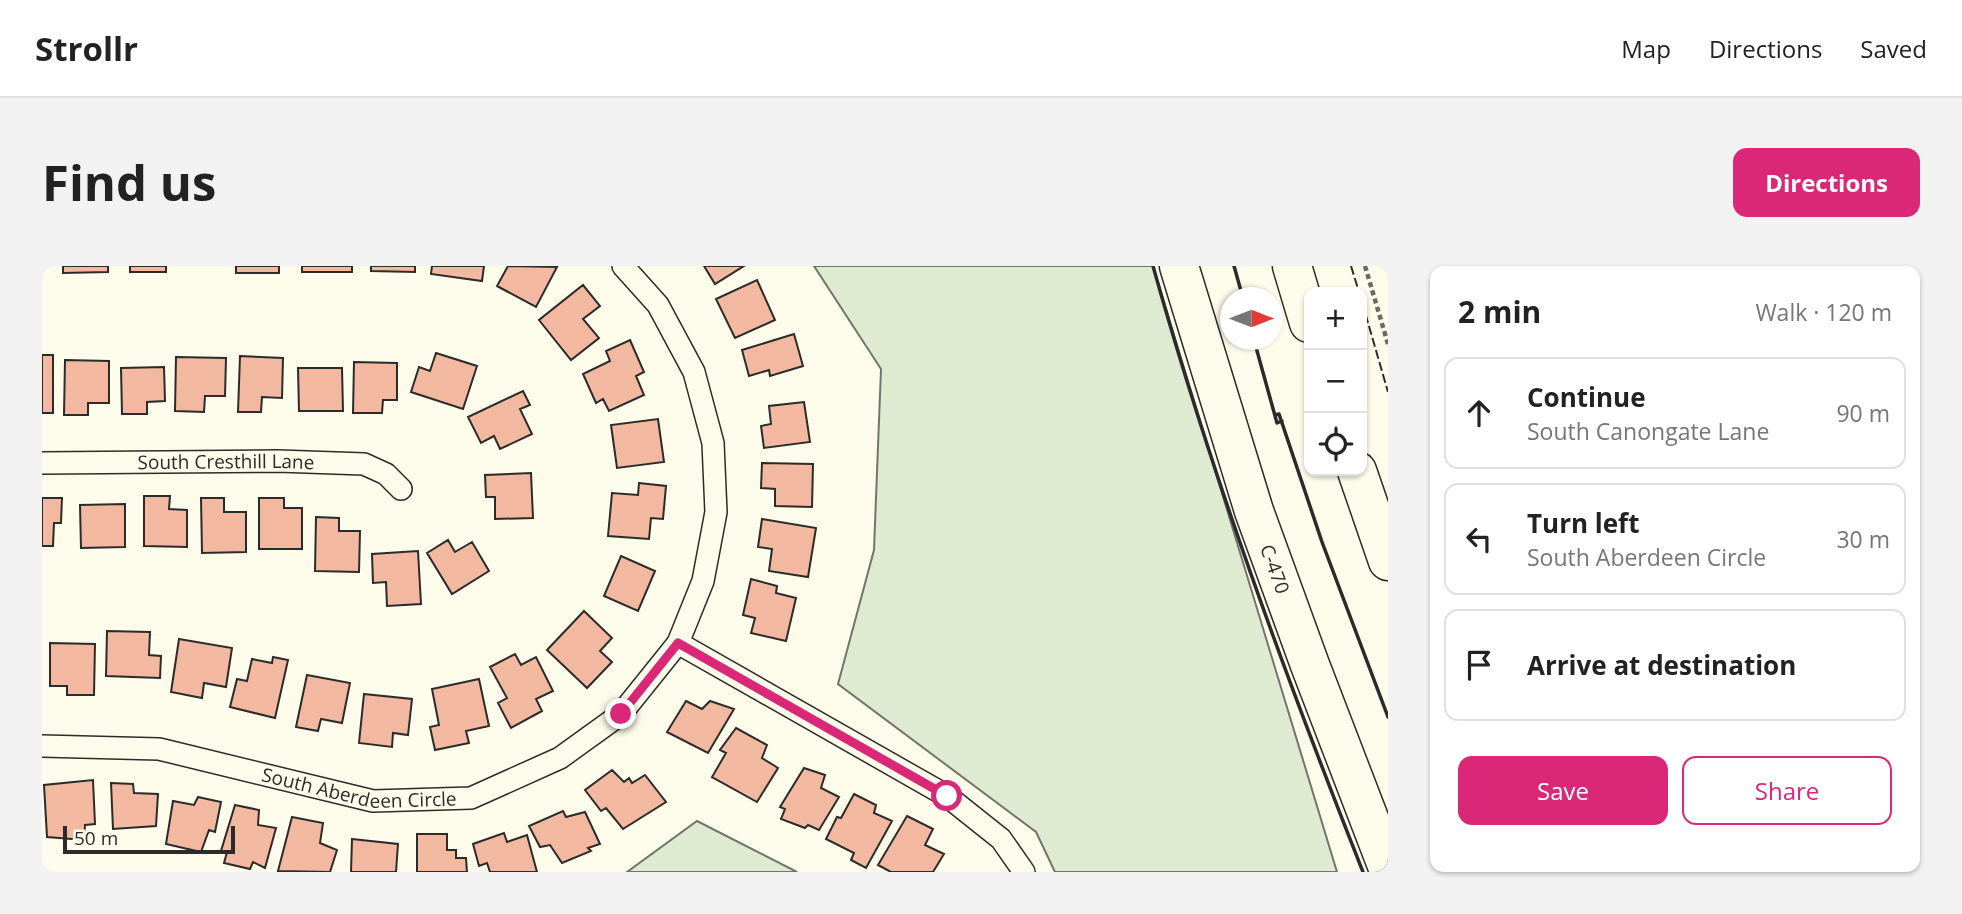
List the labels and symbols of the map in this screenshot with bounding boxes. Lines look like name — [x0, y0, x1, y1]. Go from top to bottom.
north arrow — [1220, 287, 1283, 350]
street label: South Cresthill Lane — [137, 448, 315, 475]
street label: C-470 — [1254, 541, 1296, 597]
route end — [605, 698, 636, 729]
street label: South Aberdeen Circle — [259, 761, 457, 814]
route start — [931, 780, 962, 811]
scale bar — [63, 823, 234, 855]

